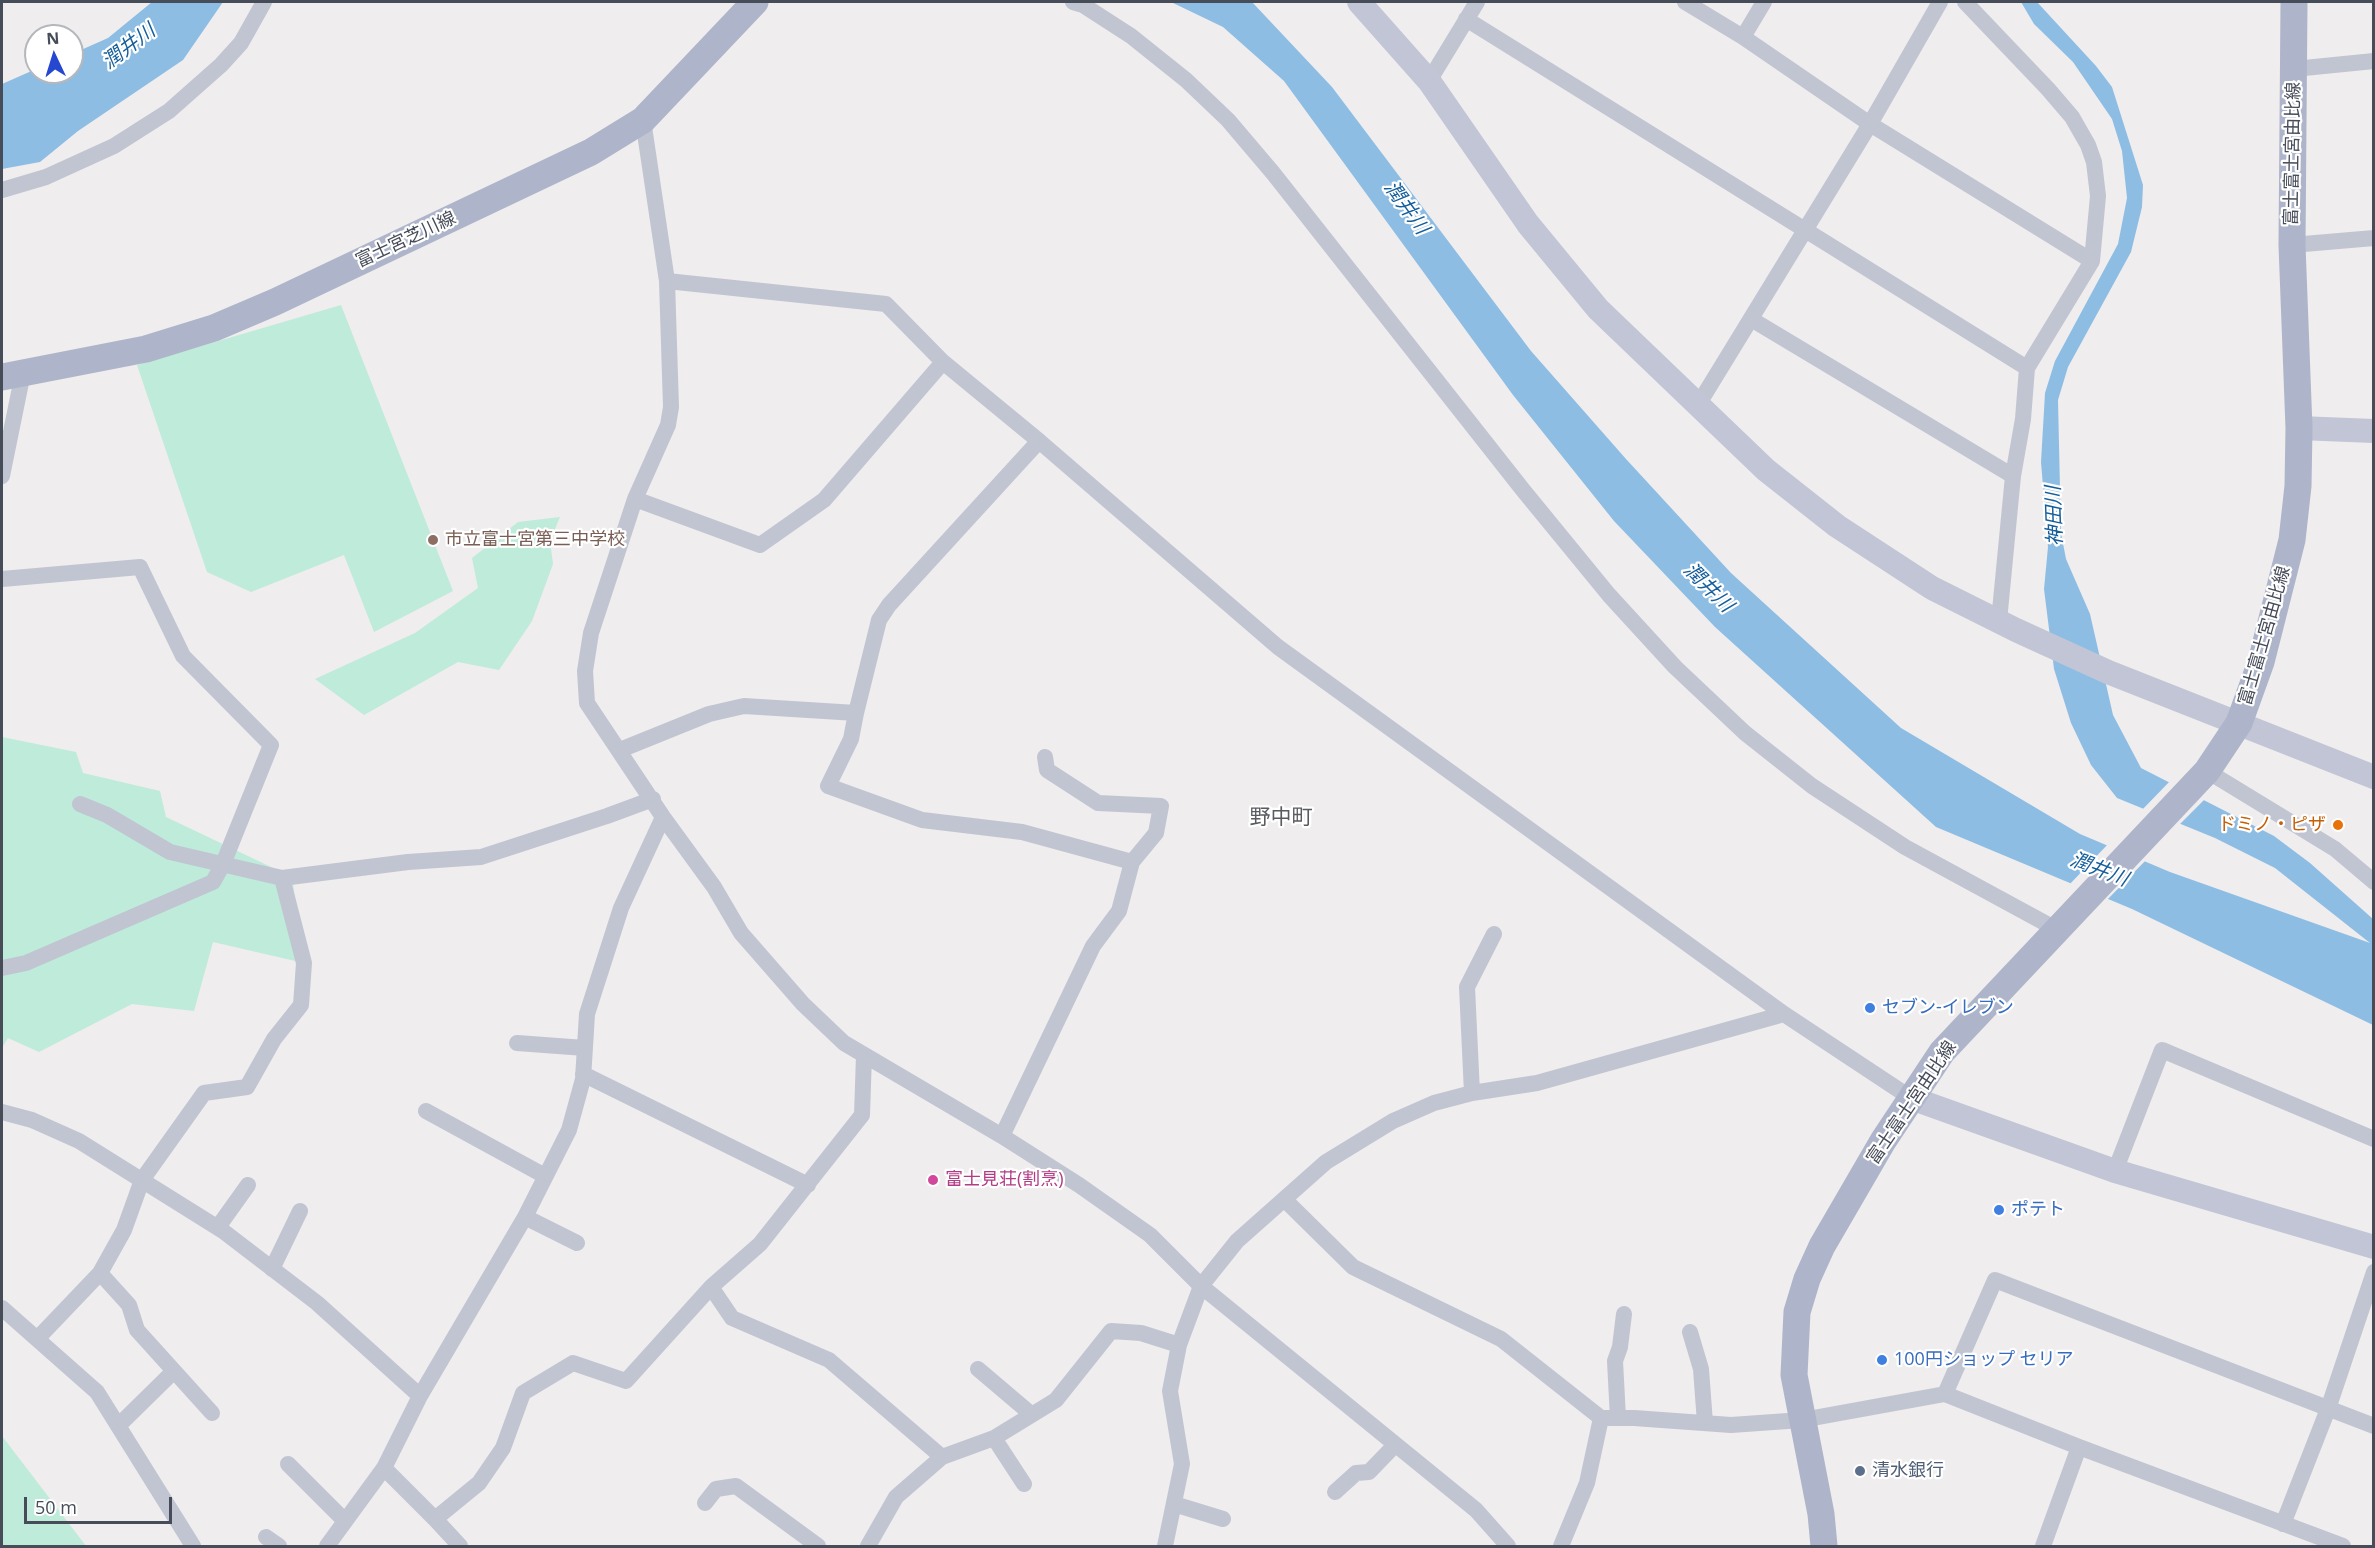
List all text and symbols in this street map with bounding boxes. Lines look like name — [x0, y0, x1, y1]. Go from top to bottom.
water label: 潤井川 — [98, 19, 160, 75]
north arrow — [24, 24, 84, 84]
text: N — [46, 27, 60, 49]
street label: 富士富士宮由比線 — [2281, 82, 2305, 226]
water label: 潤井川 — [1379, 177, 1433, 239]
street label: 富士宮芝川線 — [352, 207, 460, 273]
water label: 神田川 — [2042, 486, 2068, 546]
place label: 市立富士宮第三中学校 — [445, 529, 625, 551]
marker: 市立富士宮第三中学校 — [426, 533, 440, 547]
water label: 潤井川 — [1678, 558, 1738, 618]
street label: 富士富士宮由比線 — [2235, 564, 2295, 708]
district label: 野中町 — [1250, 805, 1312, 831]
place label: ドミノ・ピザ — [2218, 814, 2326, 836]
marker: ドミノ・ピザ — [2331, 818, 2345, 832]
water label: 潤井川 — [2067, 848, 2131, 892]
place label: セブン-イレブン — [1882, 997, 2014, 1019]
marker: セブン-イレブン — [1863, 1001, 1877, 1015]
street label: 富士富士宮由比線 — [1863, 1037, 1961, 1169]
place label: 富士見荘(割烹) — [945, 1169, 1064, 1191]
marker: 富士見荘(割烹) — [926, 1173, 940, 1187]
place label: ポテト — [2011, 1199, 2065, 1221]
marker: ポテト — [1992, 1203, 2006, 1217]
place label: 100円ショップ セリア — [1894, 1349, 2074, 1371]
marker: 100円ショップ セリア — [1875, 1353, 1889, 1367]
place label: 清水銀行 — [1872, 1460, 1944, 1482]
marker: 清水銀行 — [1853, 1464, 1867, 1478]
scale bar — [27, 1485, 176, 1523]
text: 50 m — [35, 1495, 77, 1519]

